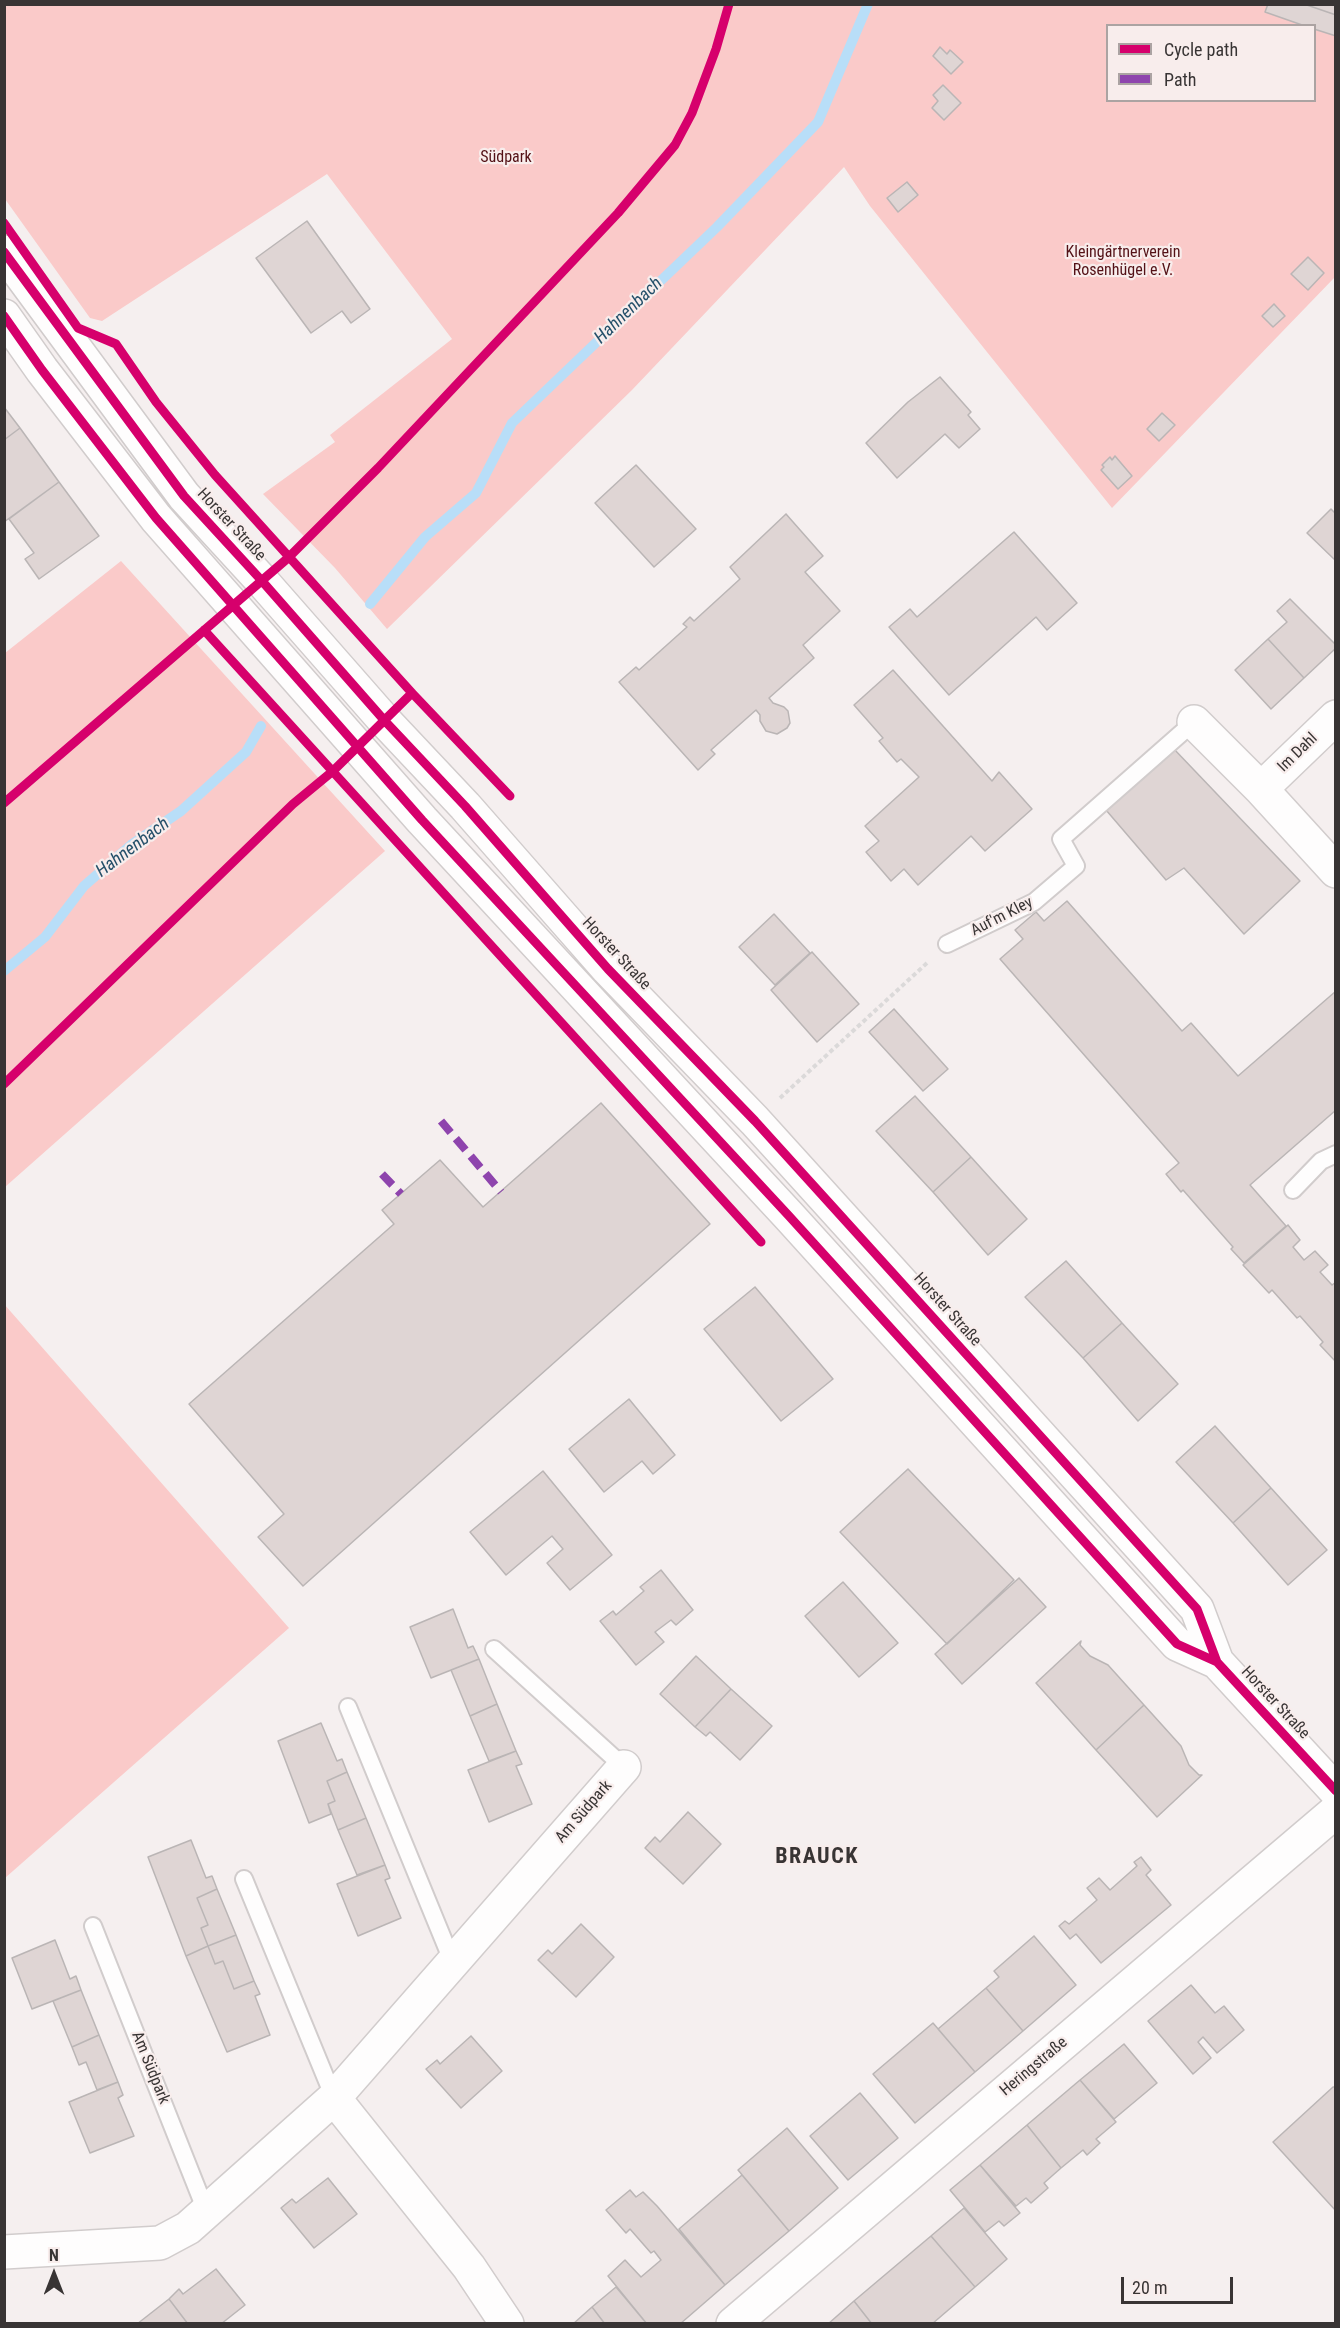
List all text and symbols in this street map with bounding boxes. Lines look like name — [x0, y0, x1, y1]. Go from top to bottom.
legend — [1106, 24, 1316, 102]
text: Cycle path — [1164, 39, 1238, 60]
text: Path — [1164, 69, 1197, 90]
park label: Südpark — [480, 148, 532, 168]
park label: Kleingärtnerverein Rosenhügel e.V. — [1065, 243, 1181, 281]
water label: Hahnenbach — [590, 273, 668, 349]
street label: Horster Straße — [193, 485, 269, 565]
street label: Im Dahl — [1274, 729, 1322, 777]
water label: Hahnenbach — [92, 813, 174, 883]
street label: Auf'm Kley — [968, 893, 1036, 941]
street label: Horster Straße — [578, 914, 654, 994]
street label: Horster Straße — [909, 1269, 985, 1351]
street label: Horster Straße — [1237, 1663, 1313, 1743]
street label: Am Südpark — [552, 1777, 616, 1847]
district label: BRAUCK — [775, 1844, 859, 1870]
street label: Am Südpark — [127, 2029, 173, 2107]
street label: Heringstraße — [997, 2033, 1071, 2101]
north arrow — [24, 2244, 84, 2304]
text: N — [49, 2246, 59, 2265]
scale bar — [1124, 2265, 1236, 2303]
text: 20 m — [1132, 2277, 1167, 2298]

